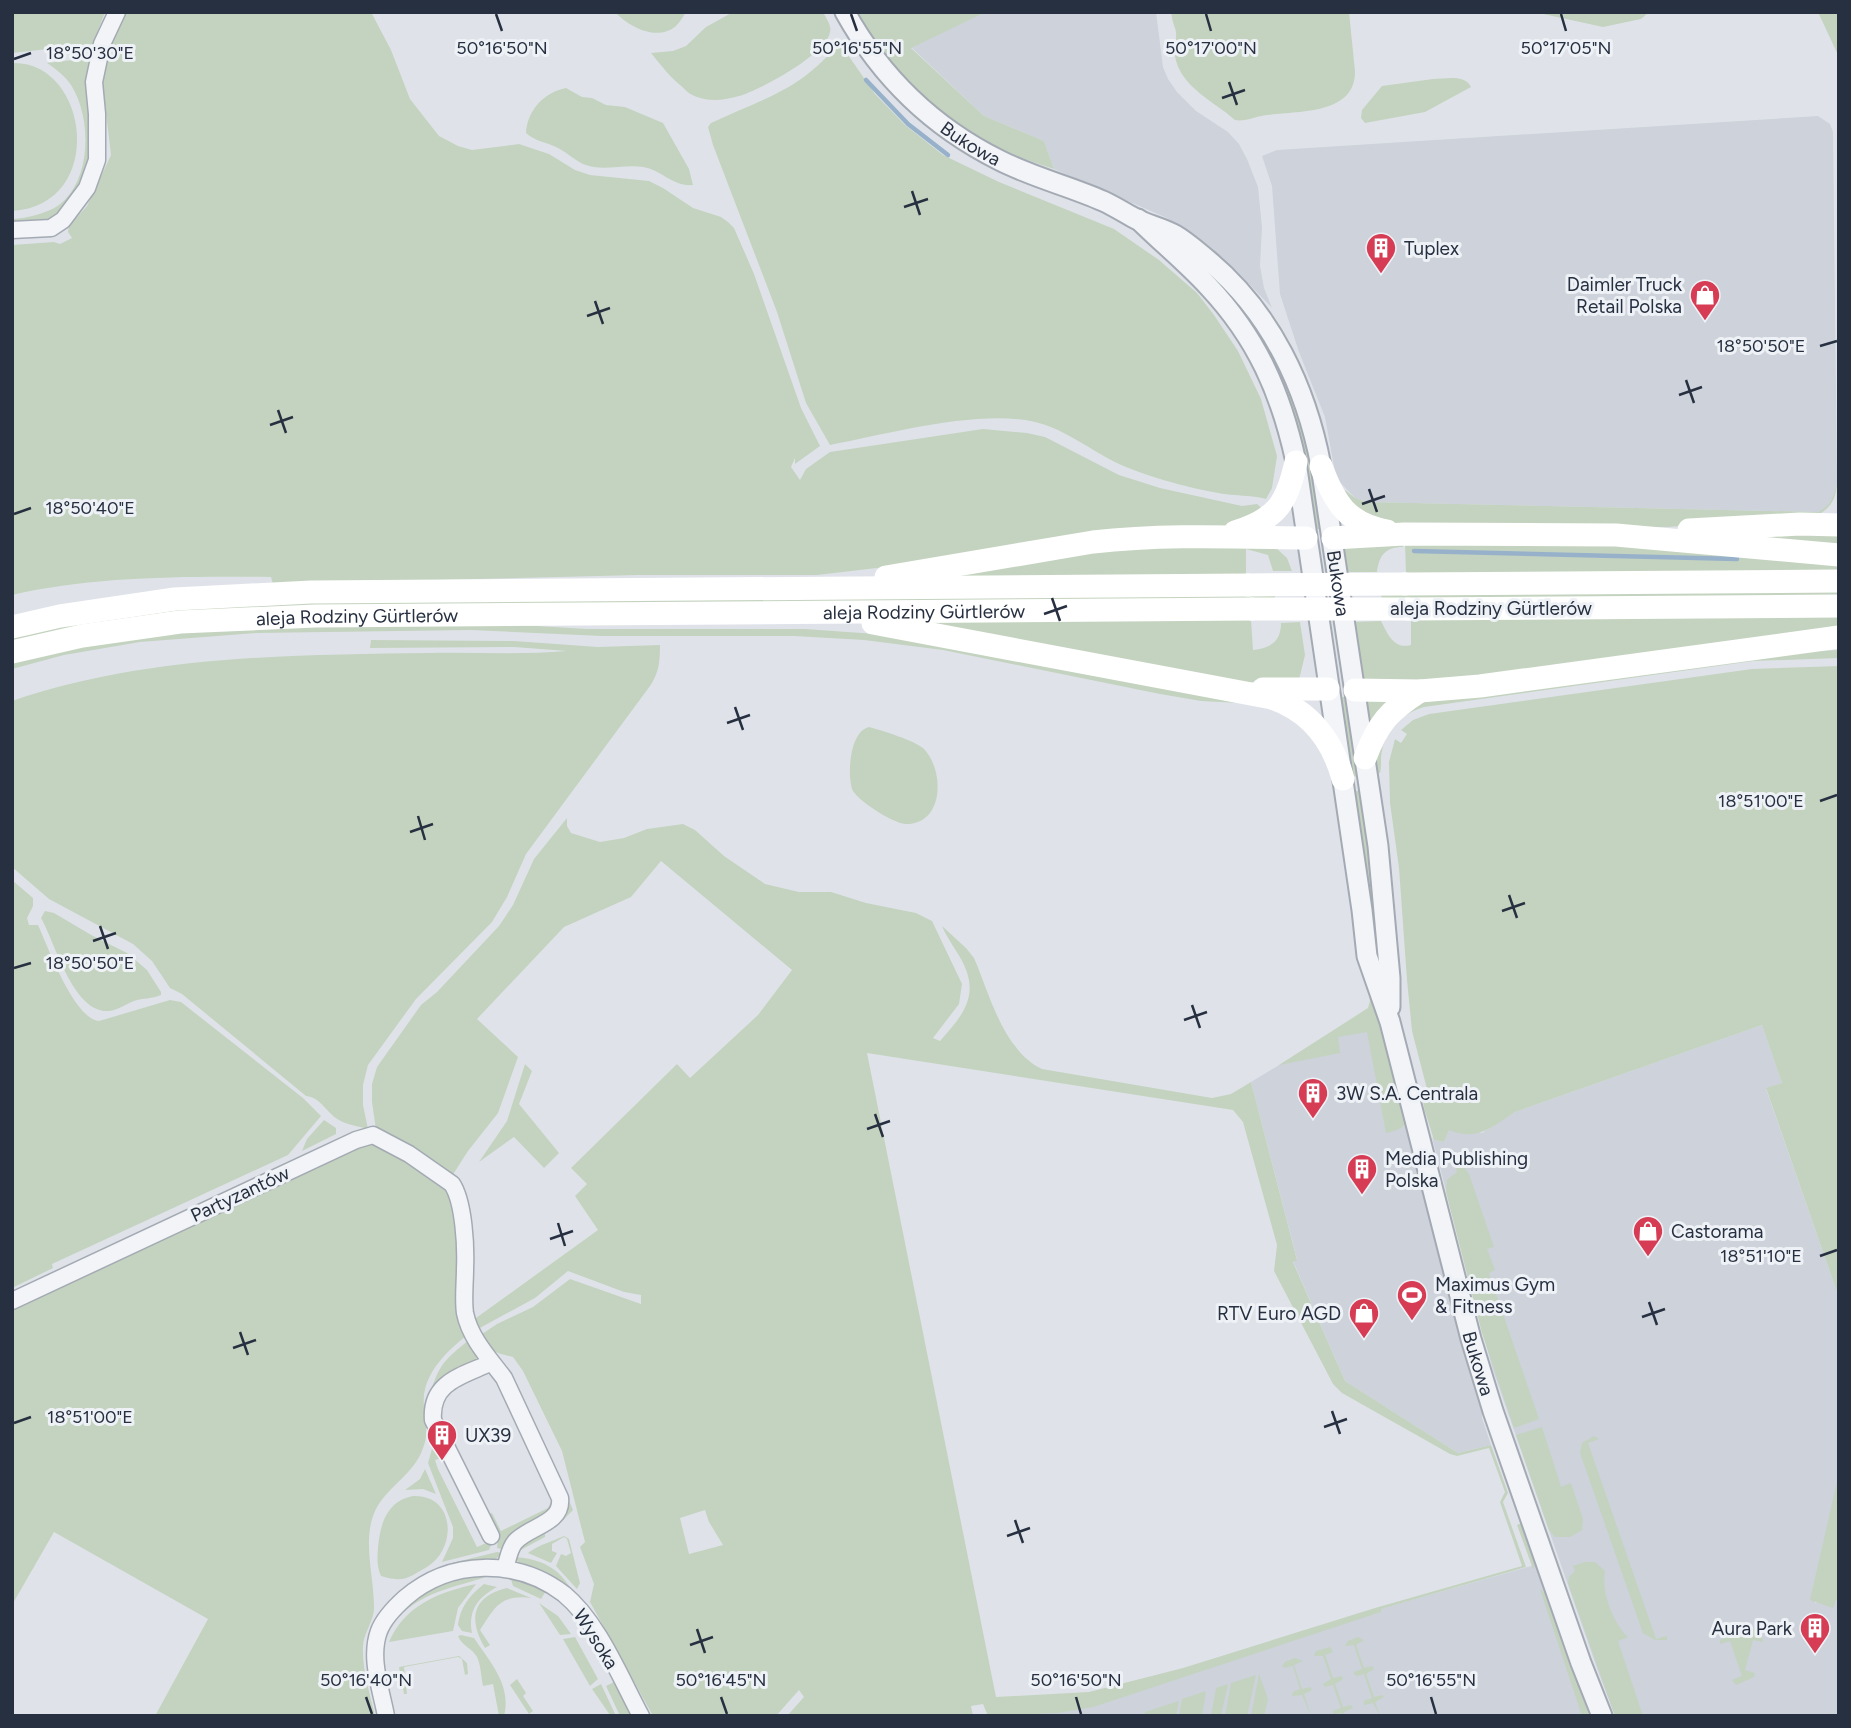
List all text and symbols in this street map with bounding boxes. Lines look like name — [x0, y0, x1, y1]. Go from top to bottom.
text: 50°16'50"N — [456, 37, 548, 59]
text: 50°16'55"N — [812, 37, 902, 59]
text: 50°17'00"N — [1165, 37, 1257, 59]
text: 50°17'05"N — [1521, 37, 1611, 59]
text: 18°50'30"E — [46, 42, 134, 64]
street label: Bukowa — [936, 116, 1005, 170]
building icon: Tuplex — [1364, 231, 1398, 275]
place label: Tuplex — [1404, 237, 1459, 260]
place label: Daimler Truck Retail Polska — [1567, 273, 1683, 318]
shop icon: Daimler Truck Retail Polska — [1688, 278, 1722, 322]
text: 18°50'50"E — [1717, 335, 1805, 357]
text: 18°50'40"E — [45, 497, 135, 519]
street label: Bukowa — [1322, 549, 1355, 618]
street label: aleja Rodziny Gürtlerów — [1390, 597, 1592, 620]
street label: aleja Rodziny Gürtlerów — [823, 599, 1025, 624]
street label: aleja Rodziny Gürtlerów — [256, 603, 458, 630]
text: 18°51'00"E — [1718, 790, 1804, 812]
text: 18°50'50"E — [46, 952, 134, 974]
building icon: 3W S.A. Centrala — [1296, 1076, 1330, 1120]
place label: 3W S.A. Centrala — [1336, 1082, 1478, 1105]
place label: Media Publishing Polska — [1385, 1147, 1528, 1192]
building icon: Media Publishing Polska — [1345, 1152, 1379, 1196]
street label: Partyzantów — [187, 1161, 293, 1227]
shop icon: Castorama — [1631, 1214, 1665, 1258]
place label: Castorama — [1671, 1220, 1763, 1243]
text: 18°51'10"E — [1720, 1245, 1802, 1267]
place label: Maximus Gym & Fitness — [1435, 1273, 1555, 1318]
sports icon: Maximus Gym & Fitness — [1395, 1278, 1429, 1322]
shop icon: RTV Euro AGD — [1347, 1296, 1381, 1340]
place label: RTV Euro AGD — [1217, 1302, 1341, 1325]
street label: Bukowa — [1458, 1329, 1499, 1398]
text: 18°51'00"E — [47, 1406, 133, 1428]
building icon: UX39 — [425, 1418, 459, 1462]
place label: UX39 — [465, 1424, 511, 1447]
street label: Wysoka — [569, 1605, 623, 1673]
building icon: Aura Park — [1798, 1611, 1832, 1655]
place label: Aura Park — [1712, 1617, 1793, 1640]
text: 50°16'40"N — [320, 1669, 412, 1691]
text: 50°16'45"N — [676, 1669, 766, 1691]
text: 50°16'50"N — [1030, 1669, 1122, 1691]
text: 50°16'55"N — [1386, 1669, 1476, 1691]

